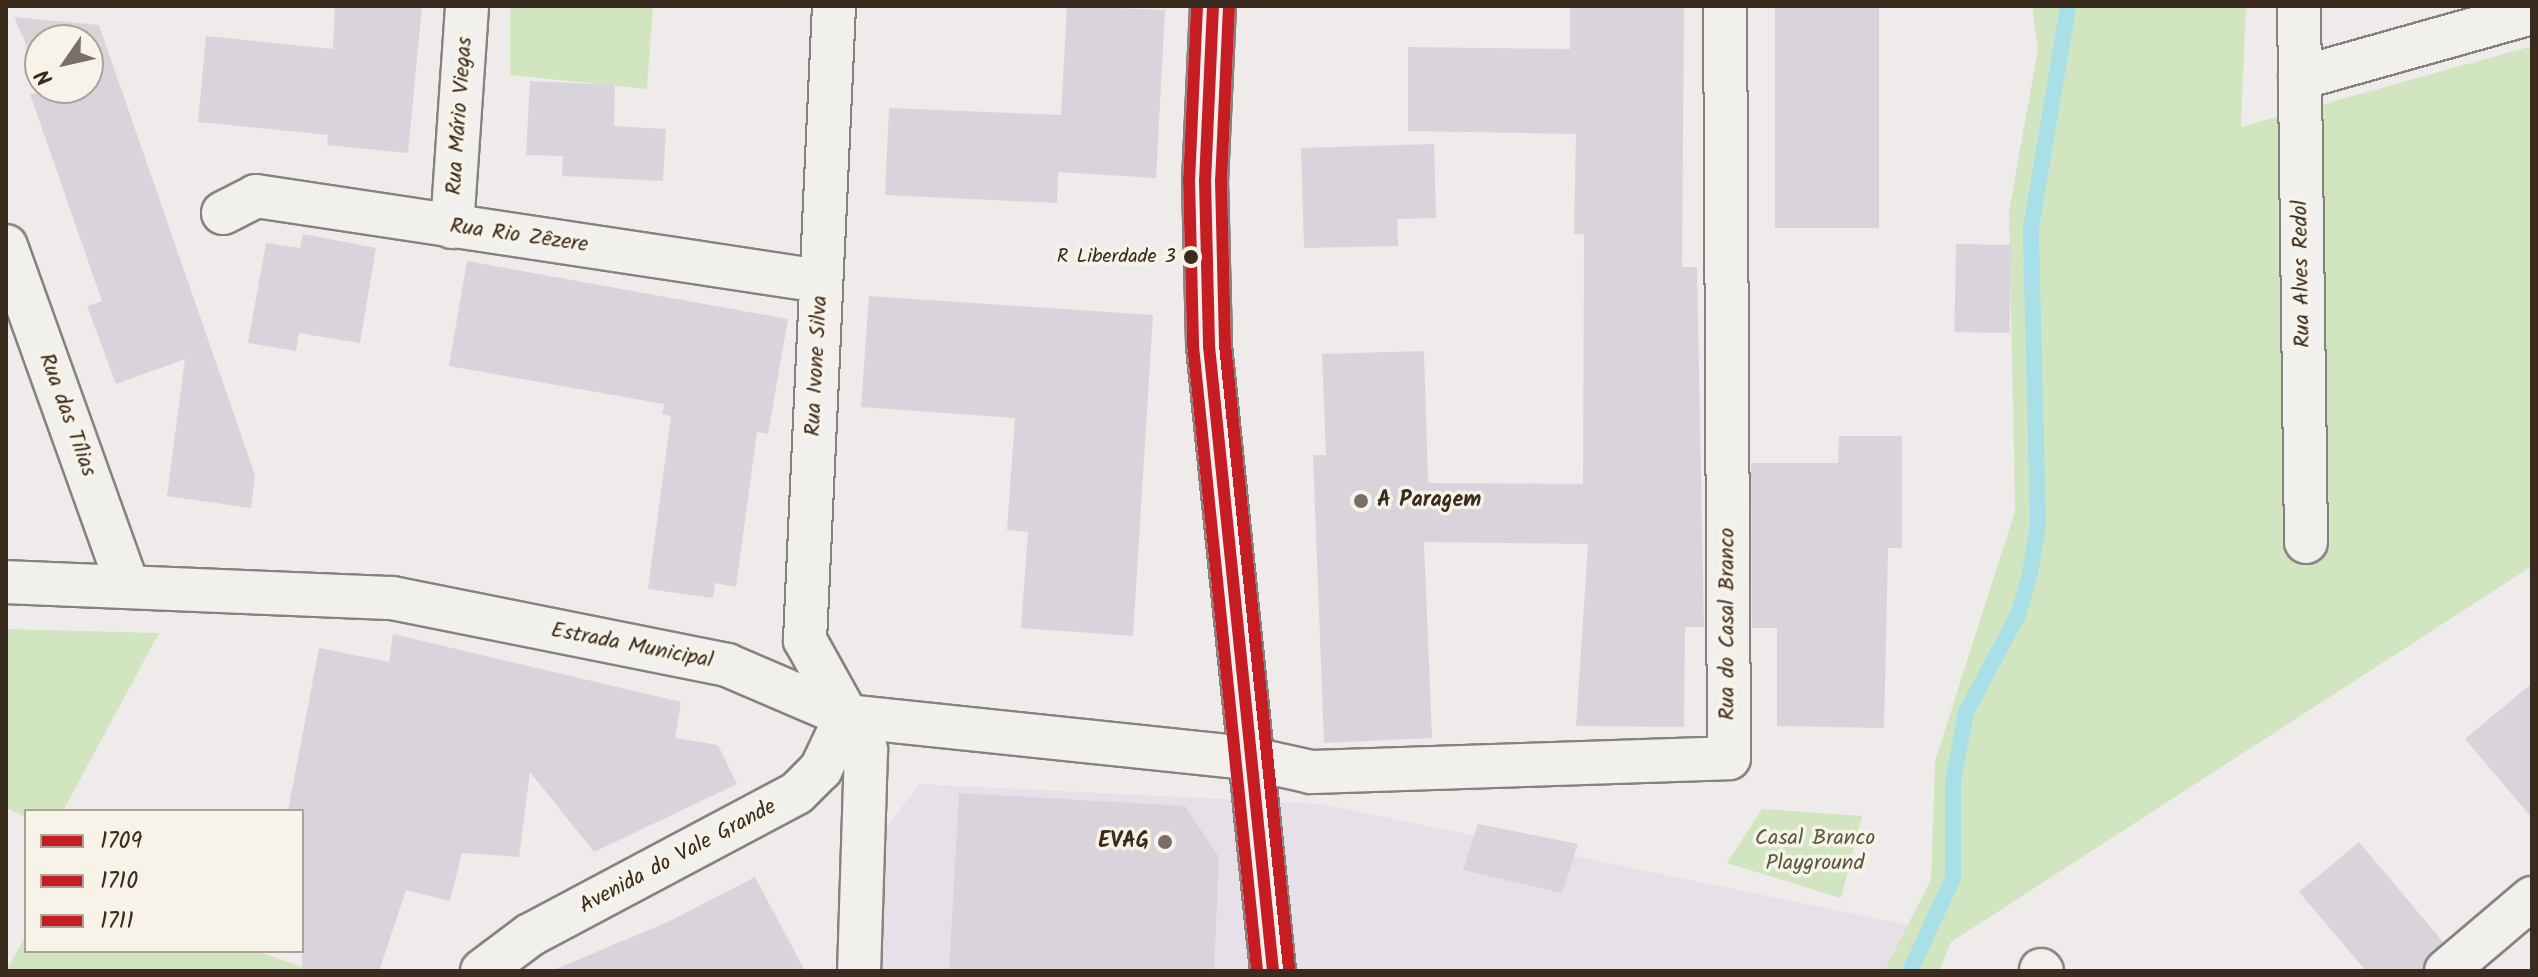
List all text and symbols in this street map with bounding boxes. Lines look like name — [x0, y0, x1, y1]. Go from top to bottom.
north arrow — [24, 24, 104, 104]
street label: Rua Mário Viegas — [441, 36, 479, 196]
text: N — [27, 61, 64, 92]
street label: Rua Alves Redol — [2288, 200, 2316, 348]
street label: Rua Rio Zêzere — [448, 213, 590, 259]
place label: R Liberdade 3 — [1057, 245, 1176, 269]
marker: R Liberdade 3 — [1183, 249, 1199, 265]
street label: Rua Ivone Silva — [800, 295, 834, 437]
street label: Rua das Tílias — [32, 350, 102, 480]
place label: A Paragem — [1377, 488, 1481, 514]
marker: A Paragem — [1352, 492, 1370, 510]
street label: Rua do Casal Branco — [1715, 528, 1741, 720]
street label: Estrada Municipal — [549, 617, 715, 675]
street label: Avenida do Vale Grande — [575, 794, 781, 920]
legend — [24, 809, 304, 953]
text: 1709 — [100, 822, 142, 861]
park label: Casal Branco Playground — [1755, 825, 1875, 876]
place label: EVAG — [1098, 829, 1149, 855]
marker: EVAG — [1156, 833, 1174, 851]
text: 1710 — [100, 862, 138, 901]
text: 1711 — [100, 902, 134, 941]

